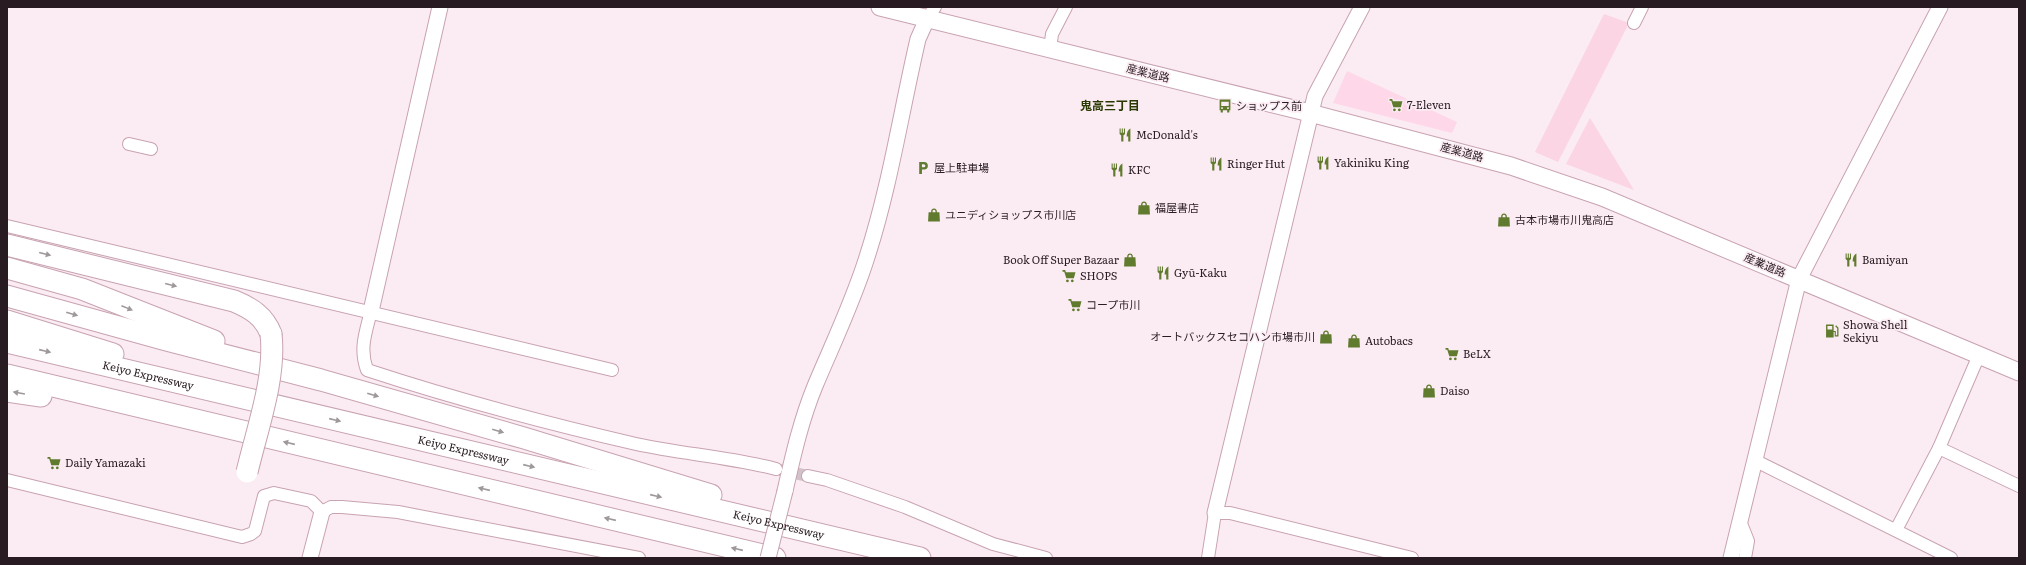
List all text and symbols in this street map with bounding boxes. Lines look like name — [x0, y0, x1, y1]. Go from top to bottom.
street label: 産業道路 — [1125, 59, 1172, 85]
district label: 鬼高三丁目 — [1080, 96, 1140, 114]
place label: 7-Eleven — [1407, 96, 1451, 112]
place label: ショップス前 — [1236, 97, 1302, 113]
supermarket icon: 7-Eleven — [1388, 97, 1404, 113]
bus stop icon: ショップス前 — [1217, 98, 1233, 114]
place label: McDonald's — [1136, 126, 1198, 142]
restaurant icon: McDonald's — [1117, 127, 1133, 143]
street label: 産業道路 — [1439, 138, 1486, 164]
place label: Yakiniku King — [1334, 154, 1410, 170]
place label: Ringer Hut — [1227, 155, 1286, 171]
restaurant icon: Yakiniku King — [1315, 155, 1331, 171]
restaurant icon: Ringer Hut — [1208, 156, 1224, 172]
place label: 屋上駐車場 — [934, 159, 989, 175]
parking icon: 屋上駐車場 — [915, 160, 931, 176]
place label: KFC — [1128, 161, 1151, 177]
restaurant icon: KFC — [1109, 162, 1125, 178]
place label: 福屋書店 — [1155, 199, 1199, 215]
shop icon: 福屋書店 — [1136, 200, 1152, 216]
place label: ユニディショップス市川店 — [945, 206, 1076, 222]
shop icon: ユニディショップス市川店 — [926, 207, 942, 223]
place label: 古本市場市川鬼高店 — [1515, 211, 1614, 227]
shop icon: 古本市場市川鬼高店 — [1496, 212, 1512, 228]
street label: 産業道路 — [1742, 248, 1789, 280]
place label: Book Off Super Bazaar — [1003, 251, 1120, 267]
place label: Bamiyan — [1862, 251, 1908, 267]
one-way arrow — [39, 252, 51, 258]
shop icon: Book Off Super Bazaar — [1122, 252, 1138, 268]
restaurant icon: Bamiyan — [1843, 252, 1859, 268]
place label: Gyū-Kaku — [1174, 264, 1227, 280]
restaurant icon: Gyū-Kaku — [1155, 265, 1171, 281]
place label: SHOPS — [1080, 267, 1117, 283]
supermarket icon: SHOPS — [1061, 268, 1077, 284]
one-way arrow — [165, 283, 177, 289]
place label: コープ市川 — [1086, 296, 1140, 312]
supermarket icon: コープ市川 — [1067, 297, 1083, 313]
one-way arrow — [121, 304, 133, 311]
one-way arrow — [66, 311, 78, 317]
place label: Showa Shell Sekiyu — [1843, 316, 1908, 345]
fuel station icon: Showa Shell Sekiyu — [1824, 323, 1840, 339]
place label: オートバックスセコハン市場市川 — [1150, 328, 1315, 344]
shop icon: オートバックスセコハン市場市川 — [1318, 329, 1334, 345]
place label: Autobacs — [1365, 332, 1413, 348]
shop icon: Autobacs — [1346, 333, 1362, 349]
place label: BeLX — [1463, 345, 1491, 361]
supermarket icon: BeLX — [1444, 346, 1460, 362]
one-way arrow — [39, 348, 51, 354]
street label: Keiyo Expressway — [101, 356, 196, 393]
place label: Daiso — [1440, 382, 1469, 398]
shop icon: Daiso — [1421, 383, 1437, 399]
one-way arrow — [13, 389, 25, 395]
one-way arrow — [367, 392, 379, 398]
one-way arrow — [329, 418, 341, 424]
one-way arrow — [492, 428, 504, 434]
street label: Keiyo Expressway — [416, 430, 512, 468]
one-way arrow — [283, 439, 296, 445]
place label: Daily Yamazaki — [65, 454, 146, 470]
supermarket icon: Daily Yamazaki — [46, 455, 62, 471]
one-way arrow — [524, 463, 536, 469]
one-way arrow — [478, 485, 490, 491]
one-way arrow — [650, 493, 662, 499]
street label: Keiyo Expressway — [732, 505, 827, 542]
one-way arrow — [604, 516, 616, 522]
one-way arrow — [731, 546, 743, 552]

